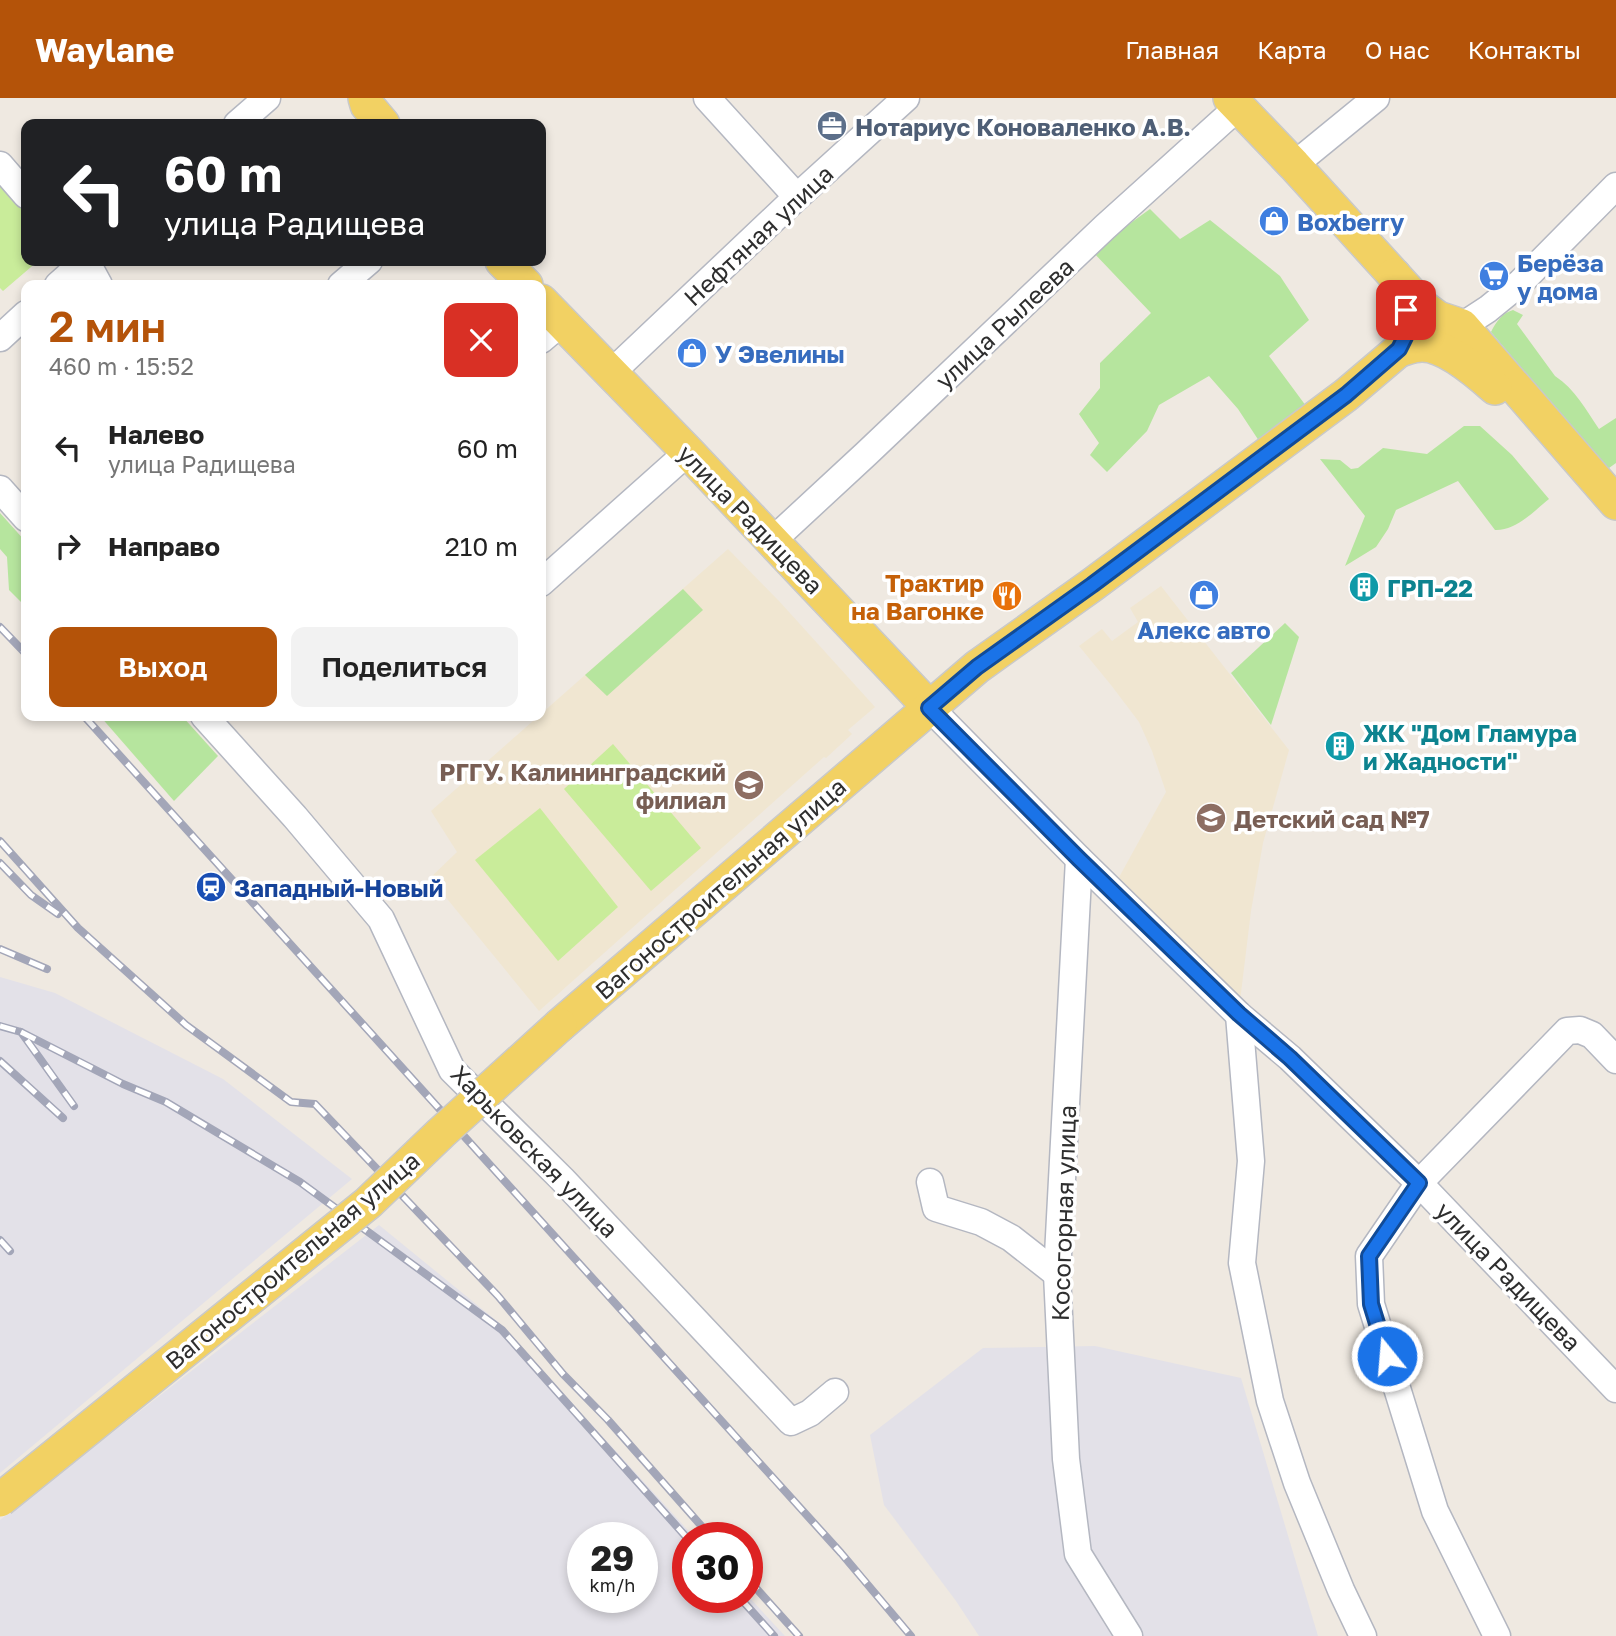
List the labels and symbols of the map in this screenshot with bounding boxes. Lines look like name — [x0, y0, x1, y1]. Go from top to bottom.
office icon: Нотариус Коноваленко А.В. — [815, 109, 849, 143]
place label: Нотариус Коноваленко А.В. — [855, 112, 1191, 141]
street label: Нефтяная улица — [678, 159, 838, 311]
shop icon: Boxberry — [1257, 204, 1291, 238]
place label: Boxberry — [1297, 207, 1405, 236]
place label: Берёза у дома — [1517, 248, 1604, 305]
street label: улица Рылеева — [929, 252, 1079, 394]
supermarket icon: Берёза у дома — [1477, 259, 1511, 293]
pin — [1376, 280, 1436, 340]
shop icon: У Эвелины — [675, 336, 709, 370]
place label: У Эвелины — [715, 339, 845, 368]
street label: улица Радищева — [673, 438, 829, 600]
place label: Трактир на Вагонке — [851, 568, 984, 625]
building icon: ГРП-22 — [1347, 570, 1381, 604]
place label: ГРП-22 — [1387, 573, 1473, 602]
shop icon: Алекс авто — [1187, 578, 1221, 612]
restaurant icon: Трактир на Вагонке — [990, 579, 1024, 613]
place label: Алекс авто — [1137, 615, 1271, 644]
place label: ЖК "Дом Гламура и Жадности" — [1363, 718, 1577, 775]
building icon: ЖК "Дом Гламура и Жадности" — [1323, 729, 1357, 763]
place label: РГГУ. Калининградский филиал — [439, 757, 726, 814]
school or university icon: РГГУ. Калининградский филиал — [732, 768, 766, 802]
street label: Вагоностроительная улица — [589, 771, 851, 1005]
school or university icon: Детский сад №7 — [1194, 801, 1228, 835]
place label: Детский сад №7 — [1234, 804, 1430, 833]
station icon: Западный-Новый — [194, 870, 228, 904]
place label: Западный-Новый — [234, 873, 443, 902]
street label: Харьковская улица — [445, 1059, 625, 1243]
street label: Косогорная улица — [1045, 1104, 1081, 1322]
street label: Вагоностроительная улица — [159, 1145, 425, 1375]
street label: улица Радищева — [1431, 1195, 1587, 1357]
position arrow — [1350, 1319, 1424, 1393]
speed limit sign: 30 — [672, 1522, 763, 1613]

